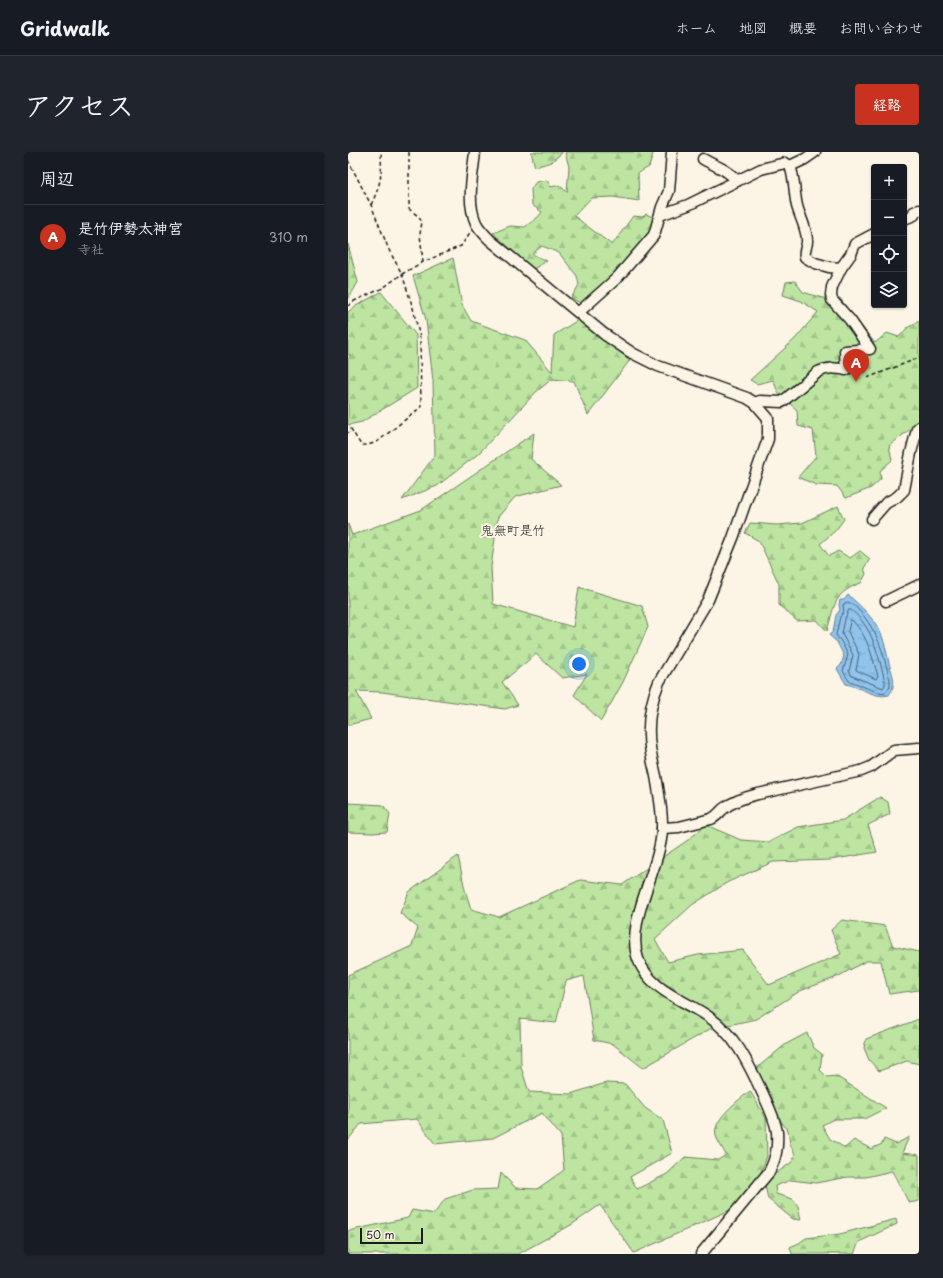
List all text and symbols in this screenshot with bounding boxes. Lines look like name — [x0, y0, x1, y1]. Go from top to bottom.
text: Gridwalk — [20, 14, 110, 42]
text: ホーム — [676, 17, 717, 38]
text: 地図 — [739, 17, 767, 38]
text: 概要 — [789, 17, 817, 38]
text: お問い合わせ — [839, 17, 923, 38]
text: アクセス — [24, 83, 134, 126]
button: 経路 — [855, 84, 919, 125]
map controls — [871, 164, 907, 308]
button: + — [871, 164, 907, 200]
text: 周辺 — [40, 165, 74, 191]
button: − — [871, 200, 907, 236]
text: 是竹伊勢太神宮 — [78, 216, 183, 239]
text: A — [48, 227, 58, 246]
text: 310 m — [269, 227, 308, 246]
button: locate — [871, 236, 907, 272]
text: 寺社 — [78, 239, 104, 258]
button: layers — [871, 272, 907, 308]
pin: A — [843, 349, 869, 382]
district label: 鬼無町是竹 — [480, 520, 546, 539]
your location — [569, 654, 589, 674]
scale bar — [360, 1226, 423, 1245]
text: 50 m — [366, 1226, 395, 1243]

